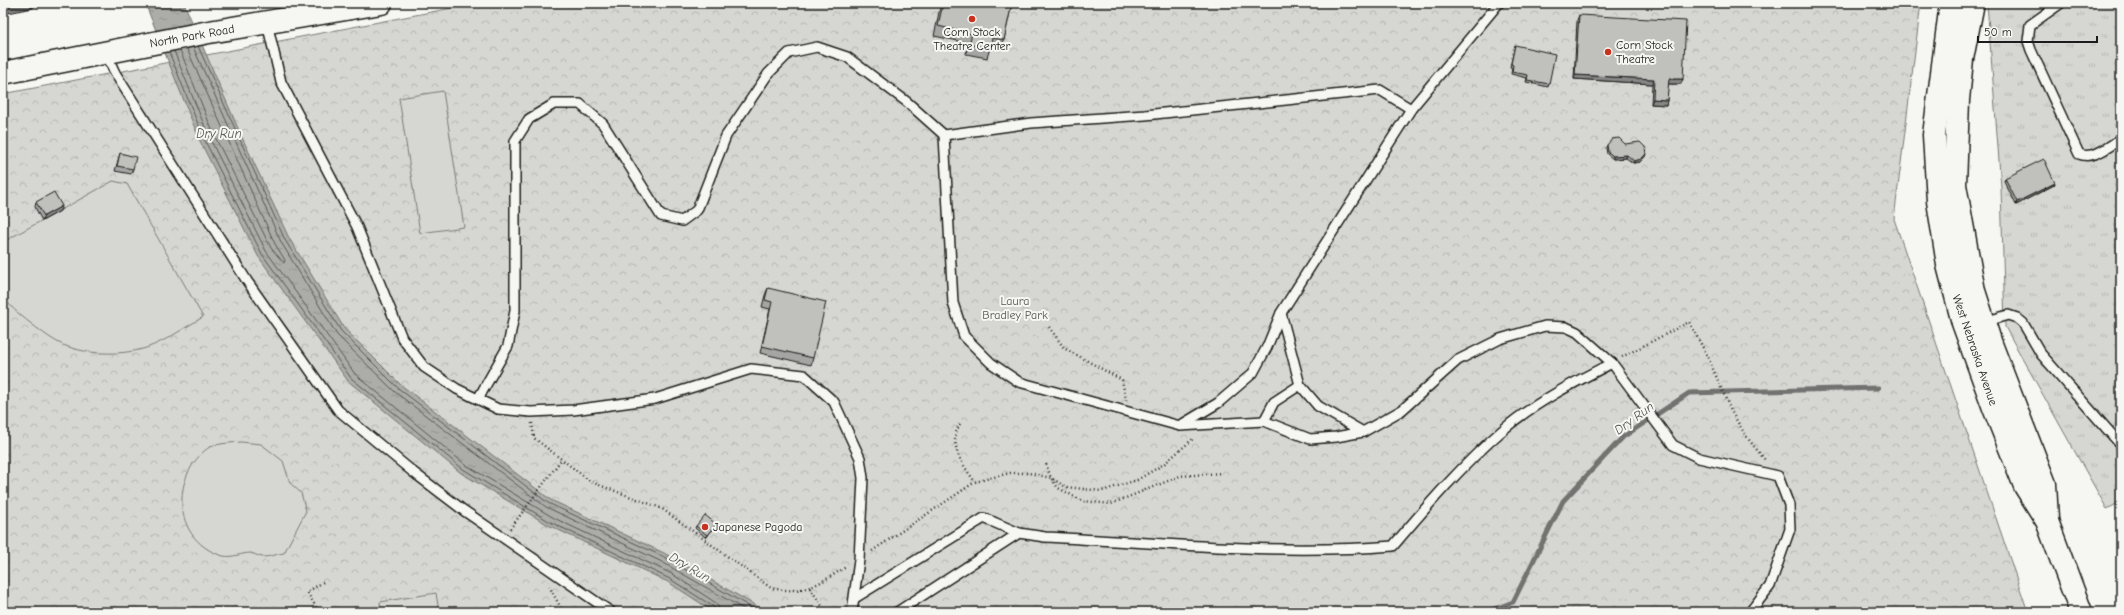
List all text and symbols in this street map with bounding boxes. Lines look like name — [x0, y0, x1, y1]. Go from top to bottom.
marker: Corn Stock Theatre Center — [967, 14, 977, 24]
scale bar — [1978, 18, 2097, 44]
street label: North Park Road — [149, 22, 235, 50]
place label: Corn Stock Theatre Center — [934, 25, 1011, 53]
text: 50 m — [1984, 25, 2012, 39]
place label: Corn Stock Theatre — [1616, 38, 1673, 66]
marker: Corn Stock Theatre — [1603, 47, 1613, 57]
water label: Dry Run — [196, 126, 242, 141]
street label: West Nebraska Avenue — [1949, 293, 2001, 407]
park label: Laura Bradley Park — [982, 294, 1048, 322]
water label: Dry Run — [1611, 399, 1657, 437]
place label: Japanese Pagoda — [713, 520, 803, 534]
marker: Japanese Pagoda — [700, 522, 710, 532]
water label: Dry Run — [667, 549, 713, 585]

